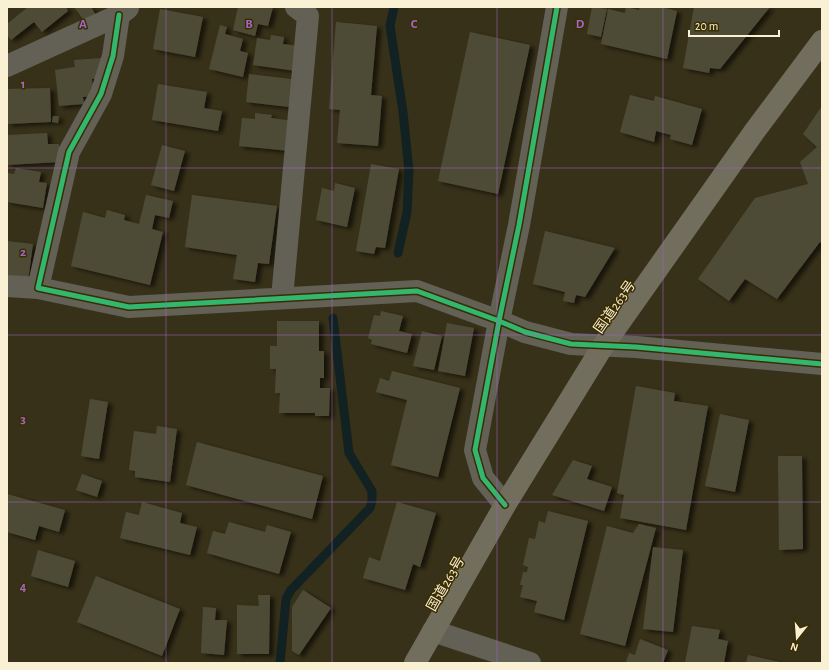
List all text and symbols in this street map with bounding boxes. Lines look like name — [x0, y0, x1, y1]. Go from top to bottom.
scale bar — [689, 12, 779, 38]
text: A — [79, 18, 87, 31]
text: B — [245, 18, 253, 31]
text: C — [411, 18, 418, 31]
text: D — [576, 18, 585, 31]
text: 20 m — [695, 20, 718, 32]
text: 1 — [21, 78, 25, 91]
text: 2 — [20, 246, 26, 259]
street label: 国道263号 — [591, 278, 638, 336]
text: 3 — [20, 413, 26, 426]
street label: 国道263号 — [424, 554, 467, 614]
text: 4 — [20, 581, 27, 594]
north arrow — [777, 618, 817, 658]
text: N — [789, 641, 799, 653]

